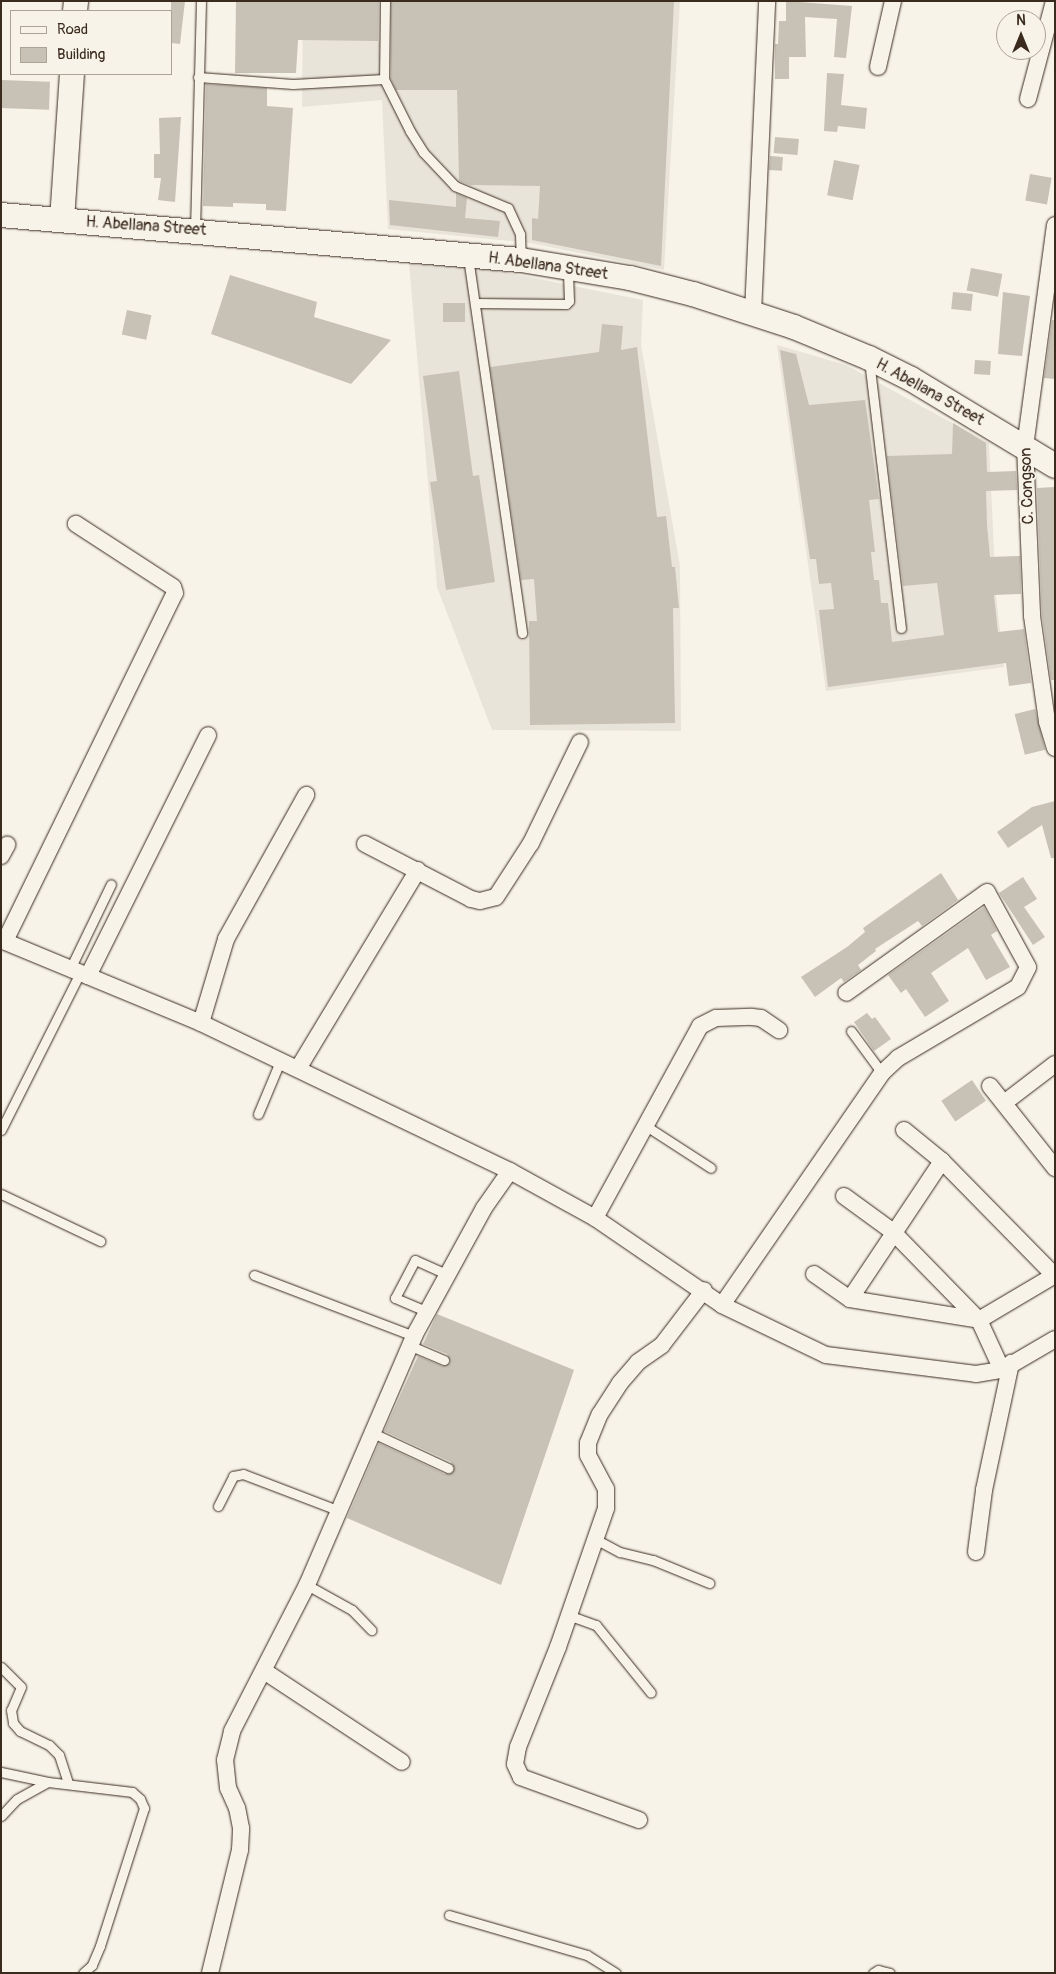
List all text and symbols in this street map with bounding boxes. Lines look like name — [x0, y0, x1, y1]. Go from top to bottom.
legend — [10, 10, 172, 75]
north arrow — [996, 10, 1046, 60]
text: N — [1016, 12, 1026, 29]
text: Road — [57, 20, 88, 39]
text: Building — [57, 45, 105, 64]
street label: H. Abellana Street — [85, 212, 207, 240]
street label: H. Abellana Street — [487, 248, 609, 284]
street label: H. Abellana Street — [873, 354, 987, 430]
street label: C. Congson — [1016, 447, 1038, 525]

